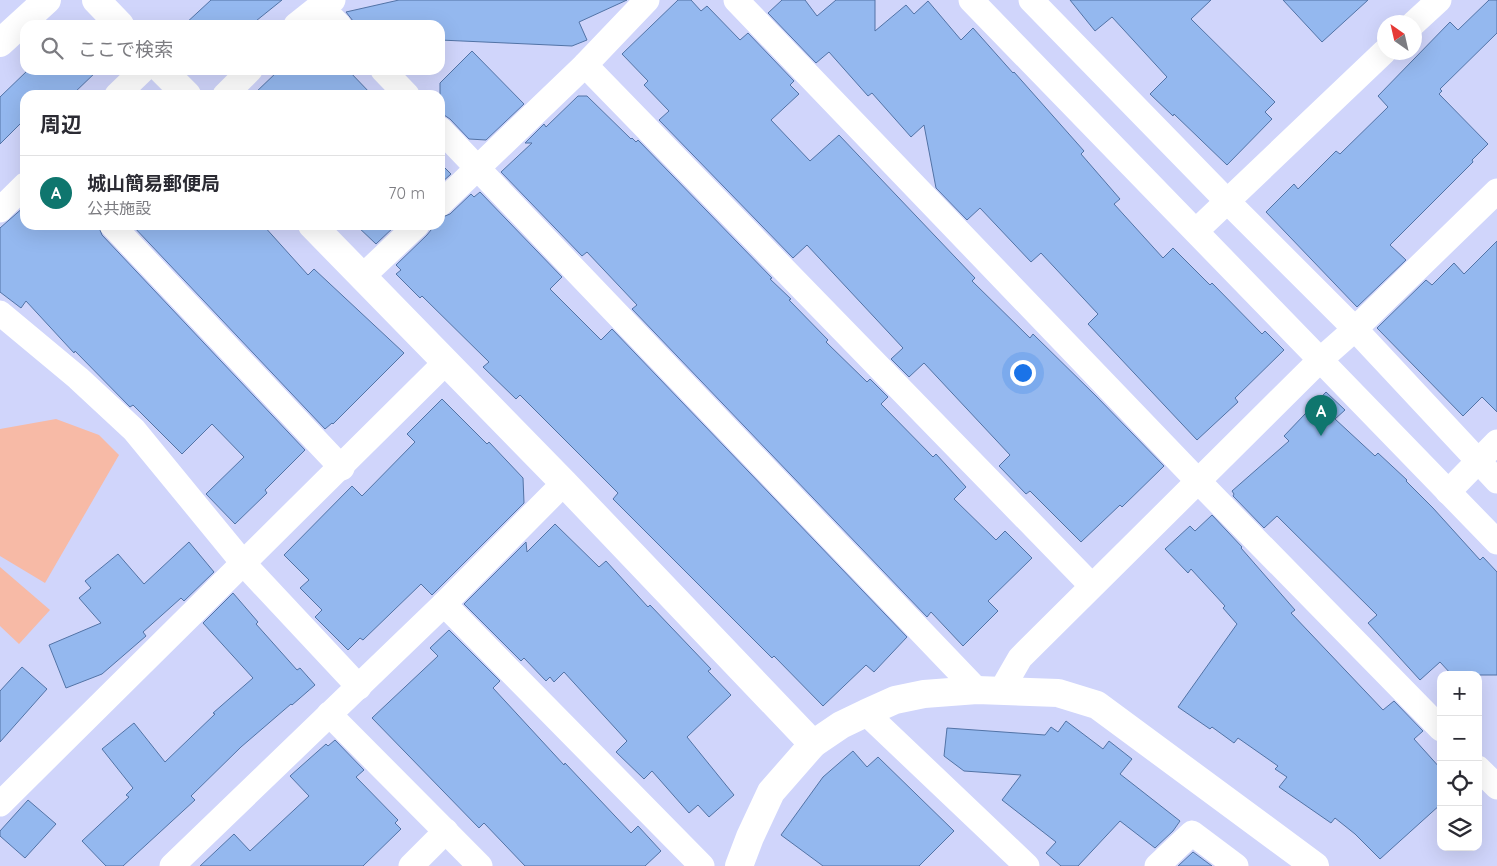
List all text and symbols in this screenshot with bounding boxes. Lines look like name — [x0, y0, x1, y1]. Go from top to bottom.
north arrow — [1377, 15, 1422, 60]
search box — [20, 20, 445, 75]
icon: search — [38, 34, 66, 62]
text: ここで検索 — [78, 37, 173, 61]
text: 周辺 — [40, 111, 82, 137]
text: 城山簡易郵便局 — [87, 171, 220, 195]
text: A — [51, 183, 61, 203]
text: 70 m — [388, 183, 425, 203]
text: 公共施設 — [87, 198, 151, 218]
your location — [1010, 360, 1036, 386]
pin: A — [1305, 395, 1337, 436]
map controls — [1437, 671, 1482, 851]
button: + — [1437, 671, 1482, 716]
button: − — [1437, 716, 1482, 761]
button: locate — [1437, 761, 1482, 806]
button: layers — [1437, 806, 1482, 851]

